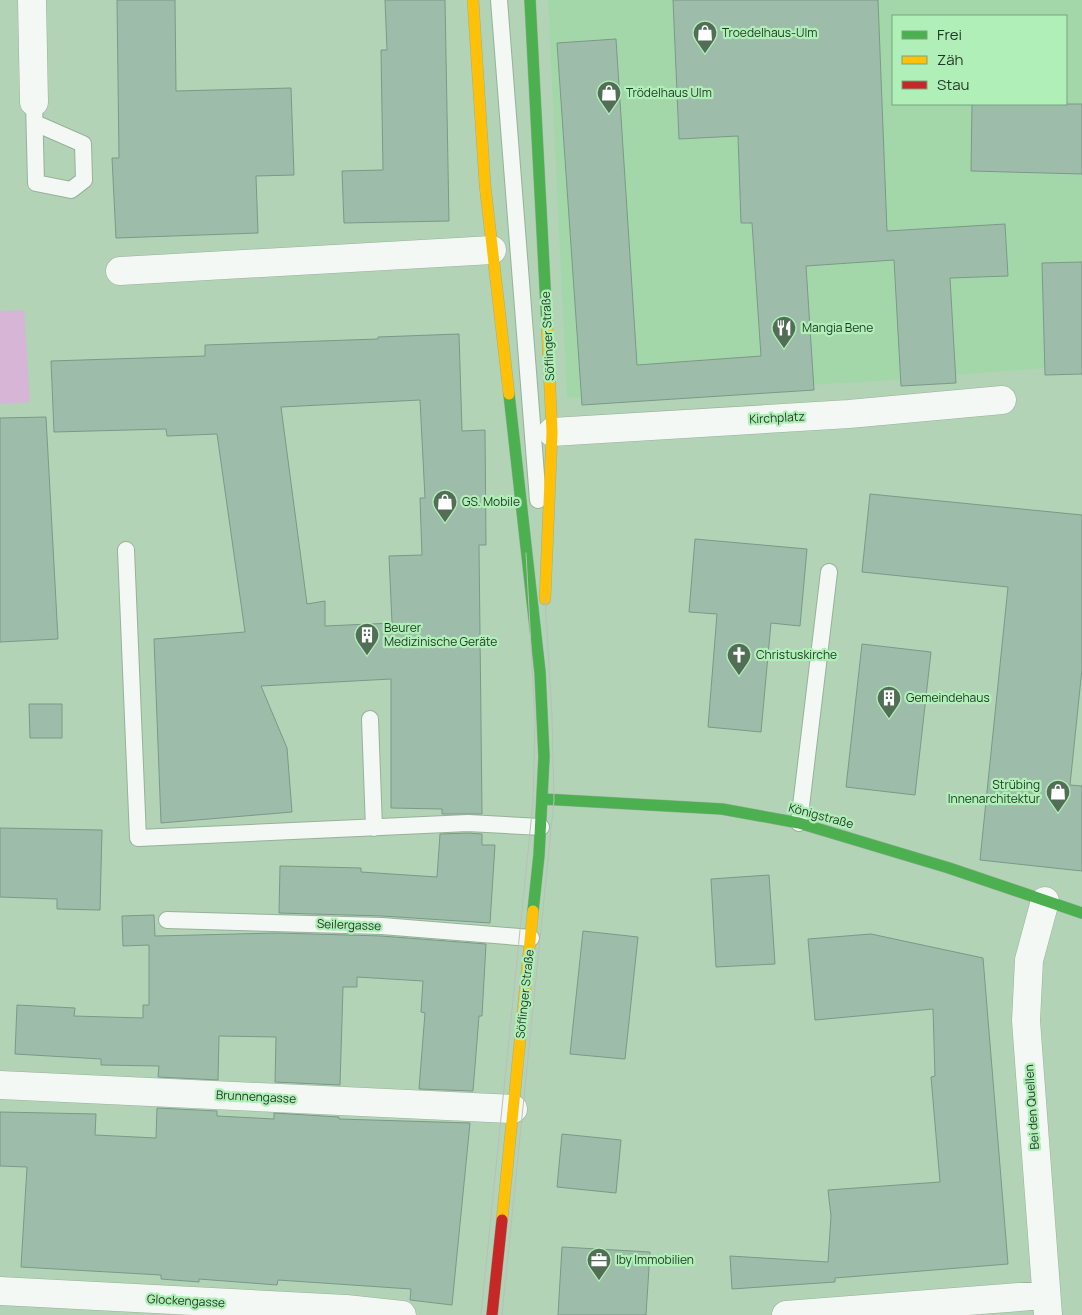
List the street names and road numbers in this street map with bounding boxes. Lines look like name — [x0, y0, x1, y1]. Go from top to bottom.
street label: Söflinger Straße — [537, 291, 558, 381]
street label: Kirchplatz — [749, 408, 805, 427]
street label: Königstraße — [787, 799, 856, 832]
street label: Seilergasse — [316, 915, 382, 934]
street label: Söflinger Straße — [511, 948, 538, 1040]
street label: Bei den Quellen — [1020, 1064, 1043, 1150]
street label: Brunnengasse — [215, 1086, 297, 1107]
street label: Glockengasse — [147, 1290, 226, 1311]

